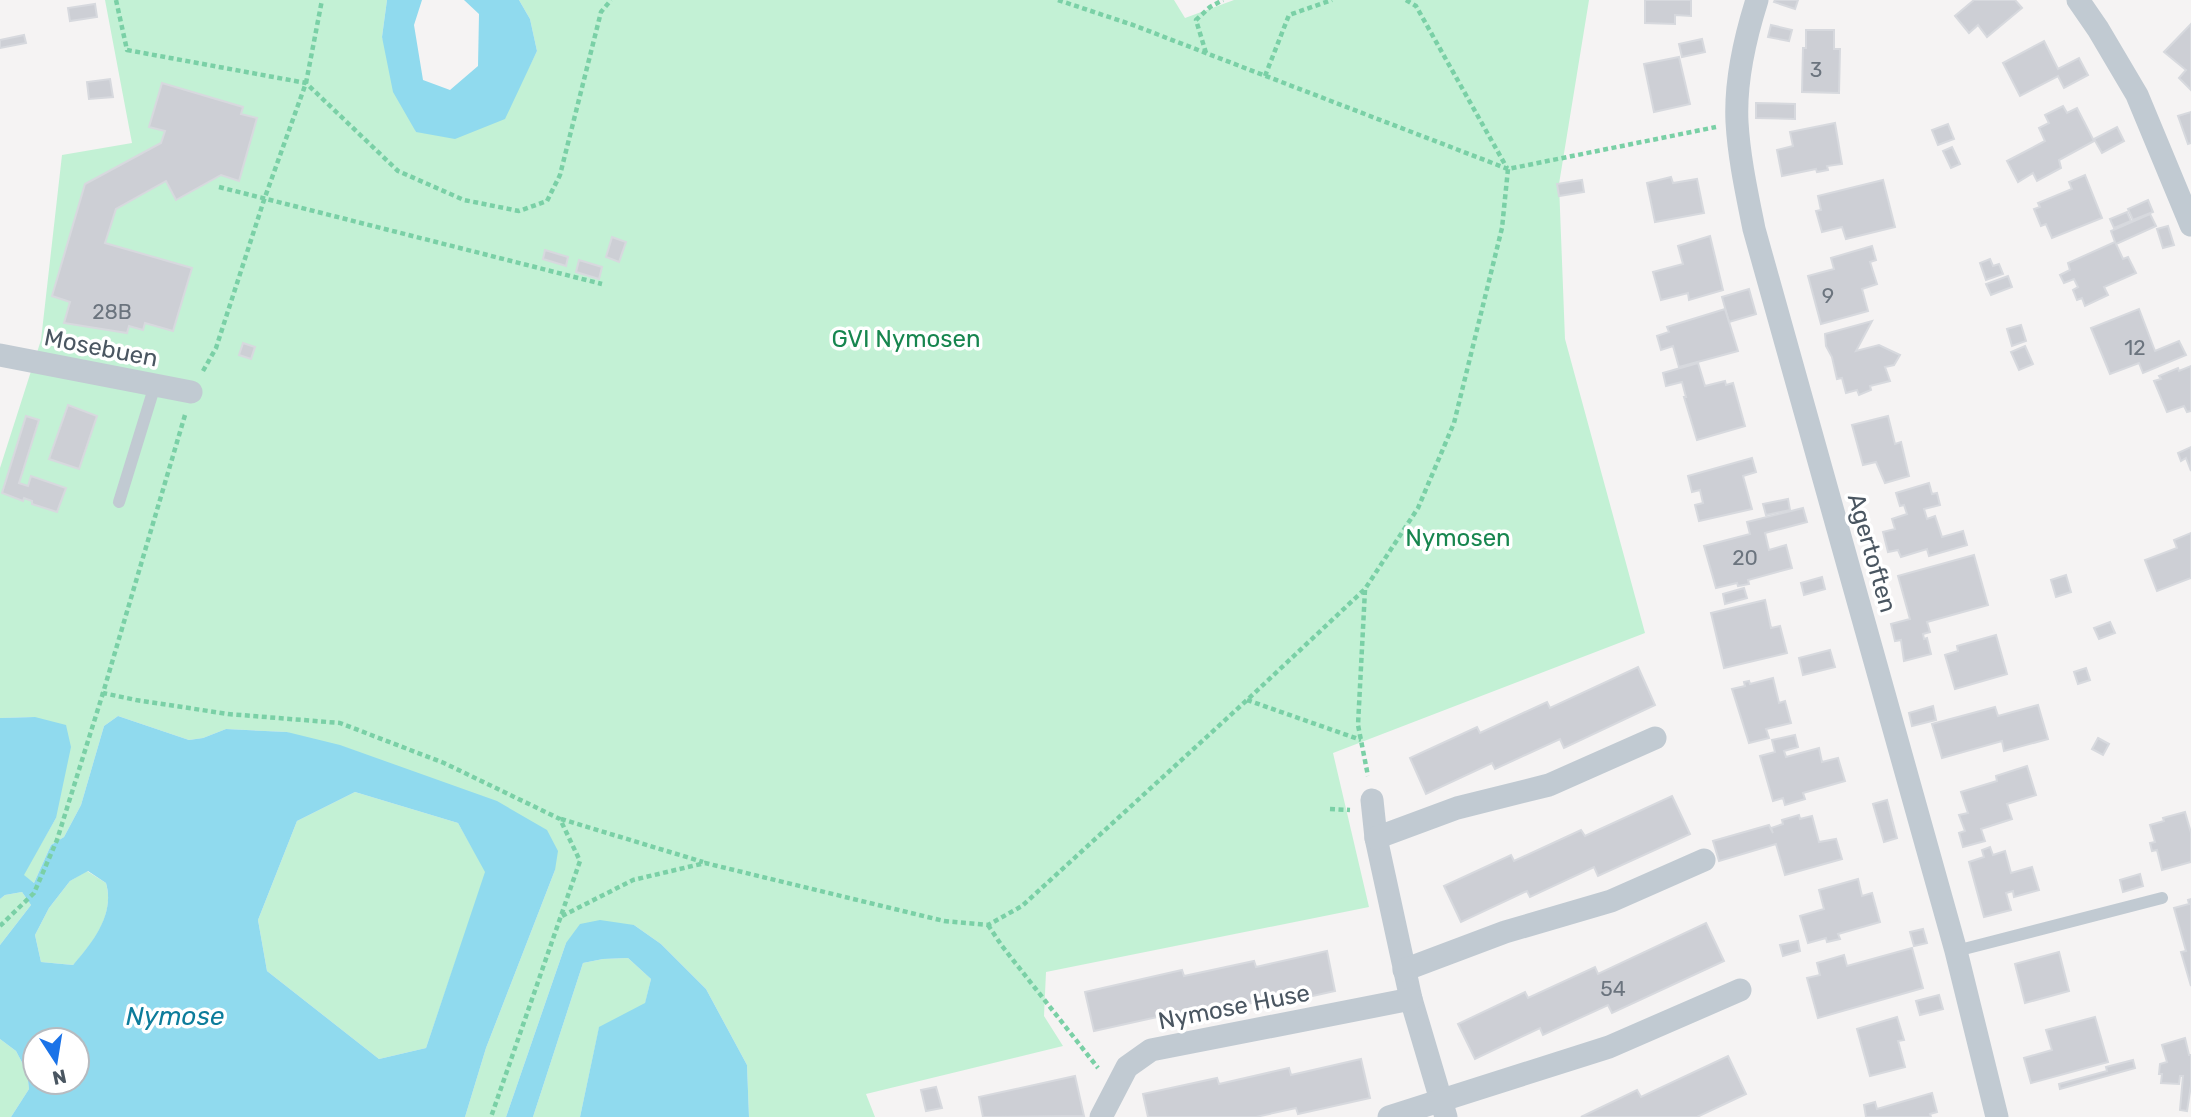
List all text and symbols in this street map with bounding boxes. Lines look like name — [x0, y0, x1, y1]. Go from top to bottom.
house number: 3 — [1810, 57, 1822, 82]
house number: 9 — [1822, 283, 1834, 308]
house number: 28B — [92, 299, 132, 324]
street label: Mosebuen — [42, 323, 160, 373]
park label: GVI Nymosen — [831, 325, 981, 353]
house number: 12 — [2124, 335, 2146, 360]
street label: Agertoften — [1842, 490, 1902, 616]
park label: Nymosen — [1405, 524, 1511, 552]
house number: 20 — [1732, 545, 1758, 570]
house number: 54 — [1600, 976, 1626, 1001]
street label: Nymose Huse — [1156, 979, 1312, 1035]
water label: Nymose — [126, 1001, 225, 1032]
north arrow — [21, 1026, 91, 1096]
text: N — [50, 1064, 69, 1090]

